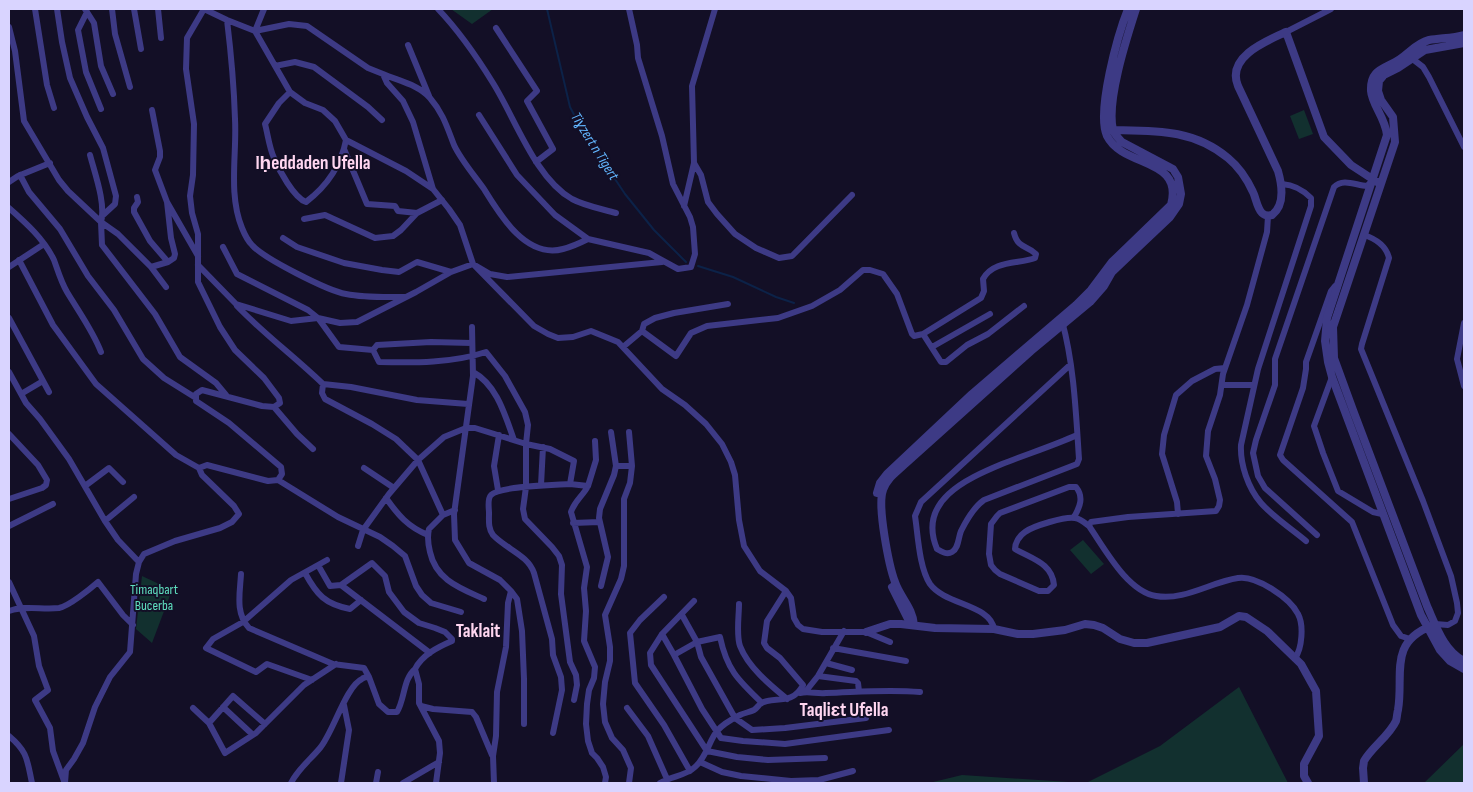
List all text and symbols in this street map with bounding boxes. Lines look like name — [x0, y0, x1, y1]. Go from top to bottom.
water label: Tiɣzert n Tigert — [566, 109, 623, 184]
district label: Iḥeddaden Ufella — [255, 152, 371, 175]
park label: Timaqbart Bucerba — [130, 581, 178, 614]
district label: Taklait — [456, 620, 500, 643]
district label: Taqliɛt Ufella — [800, 699, 888, 722]

